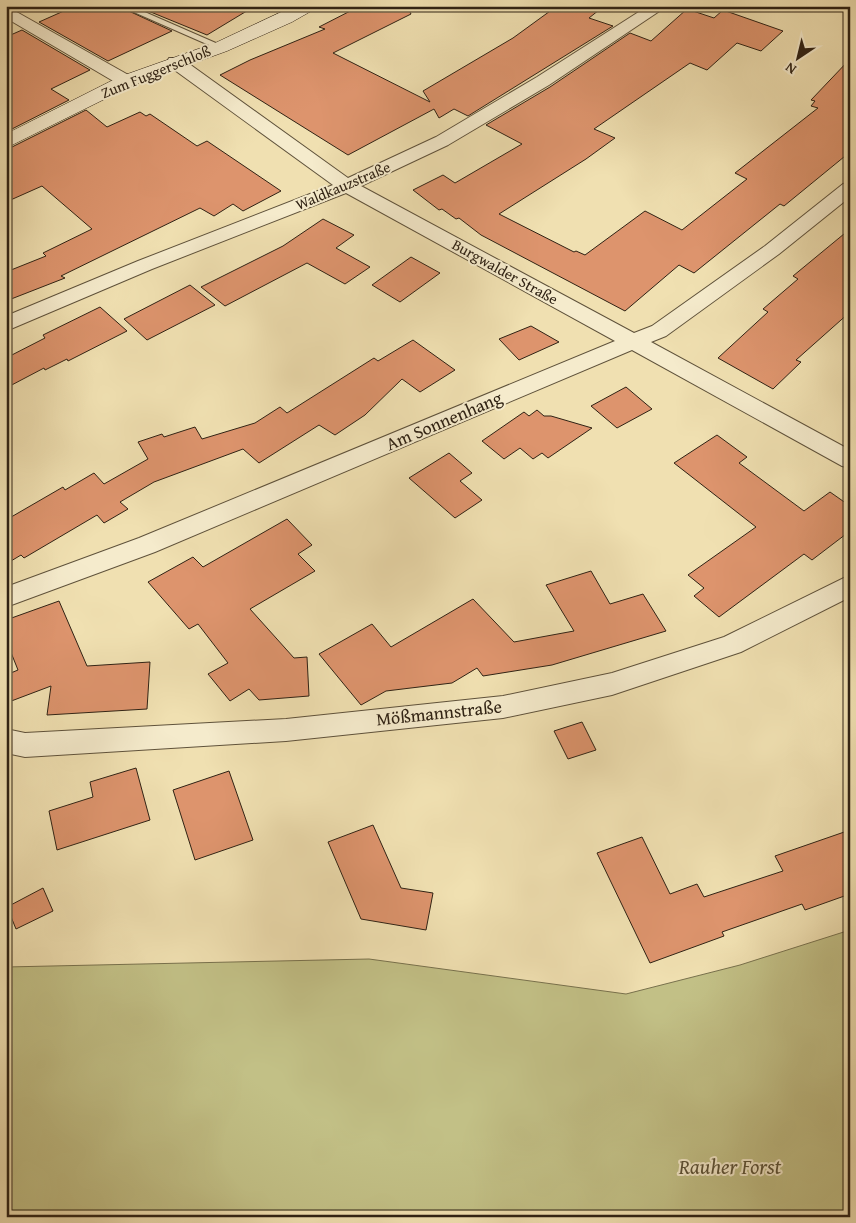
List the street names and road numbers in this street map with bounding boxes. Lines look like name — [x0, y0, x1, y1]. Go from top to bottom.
street label: Zum Fuggerschloß — [98, 40, 214, 103]
street label: Waldkauzstraße — [292, 156, 393, 215]
street label: Burgwalder Straße — [449, 234, 562, 309]
street label: Am Sonnenhang — [381, 384, 506, 457]
street label: Mößmannstraße — [375, 692, 503, 733]

